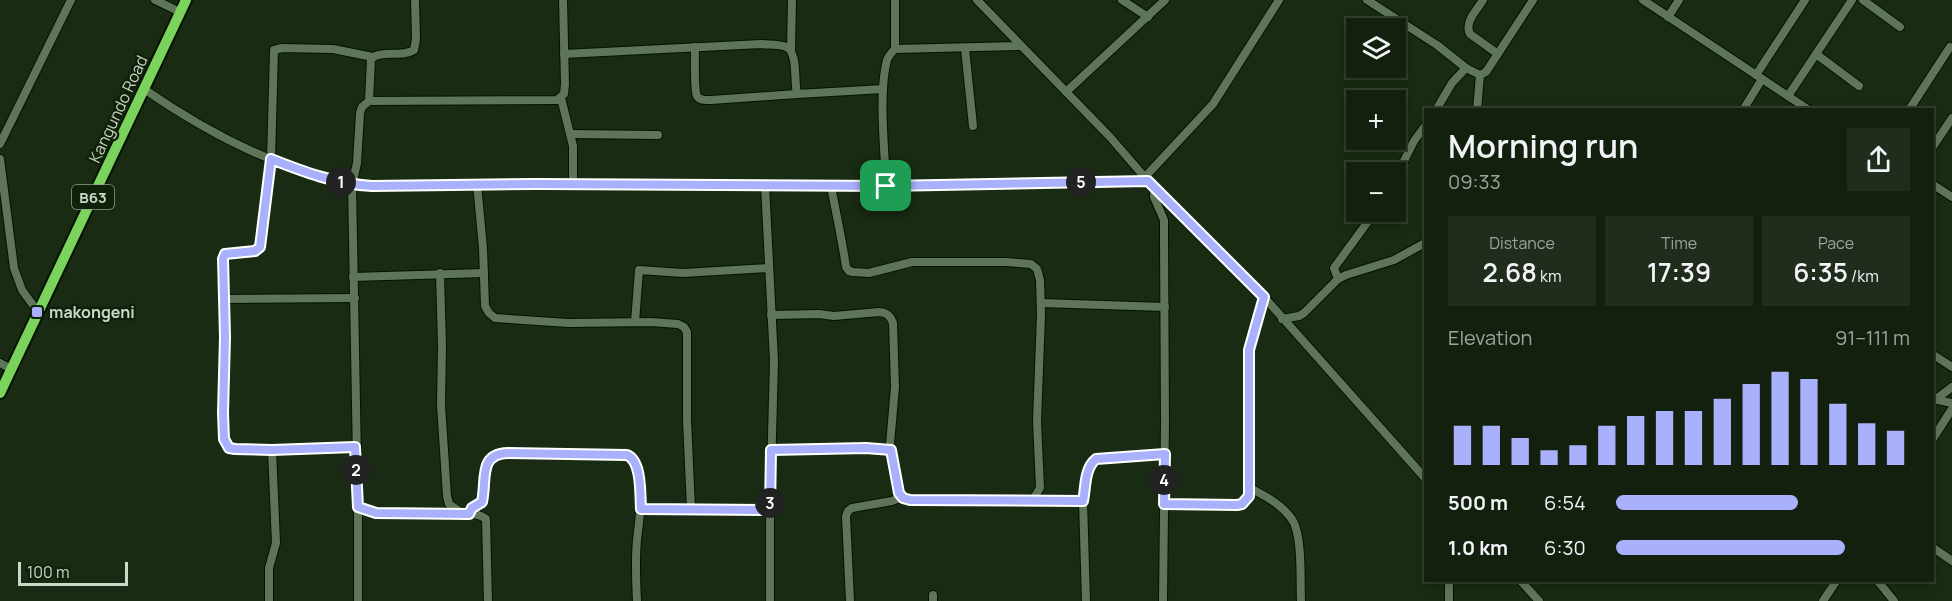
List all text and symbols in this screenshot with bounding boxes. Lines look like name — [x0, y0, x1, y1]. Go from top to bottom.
map controls — [1346, 18, 1406, 222]
button: layers — [1346, 18, 1406, 78]
street label: Kangundo Road — [83, 52, 153, 166]
button: + — [1346, 90, 1406, 150]
text: Morning run — [1448, 123, 1638, 168]
button: share — [1847, 128, 1910, 191]
pin — [860, 160, 911, 211]
button: − — [1346, 162, 1406, 222]
pin: 1 — [326, 167, 356, 197]
pin: 5 — [1066, 167, 1096, 197]
text: 09:33 — [1448, 168, 1501, 195]
icon: arrive — [869, 169, 902, 202]
text: 1 — [337, 171, 345, 193]
text: 5 — [1076, 171, 1086, 193]
road number: B63 — [72, 185, 114, 209]
text: Distance — [1489, 232, 1555, 254]
text: Time — [1661, 232, 1697, 254]
text: Pace — [1818, 232, 1854, 254]
text: 2.68 — [1482, 254, 1537, 290]
text: 17:39 — [1647, 254, 1711, 290]
text: 6:35 — [1793, 254, 1848, 290]
text: km — [1537, 265, 1562, 287]
text: /km — [1848, 265, 1879, 287]
place label: makongeni — [49, 301, 135, 323]
marker: makongeni — [30, 305, 44, 319]
text: Elevation — [1448, 324, 1532, 351]
text: 91–111 m — [1835, 324, 1910, 351]
pin: 2 — [341, 455, 371, 485]
text: 2 — [351, 459, 361, 481]
pin: 4 — [1149, 465, 1179, 495]
text: 4 — [1159, 469, 1169, 491]
pin: 3 — [755, 488, 785, 518]
text: 500 m — [1448, 489, 1508, 516]
text: 6:54 — [1544, 489, 1586, 516]
text: 3 — [765, 492, 775, 514]
text: 1.0 km — [1448, 534, 1508, 561]
text: 6:30 — [1544, 534, 1586, 561]
scale bar — [18, 559, 128, 586]
text: 100 m — [27, 561, 70, 583]

